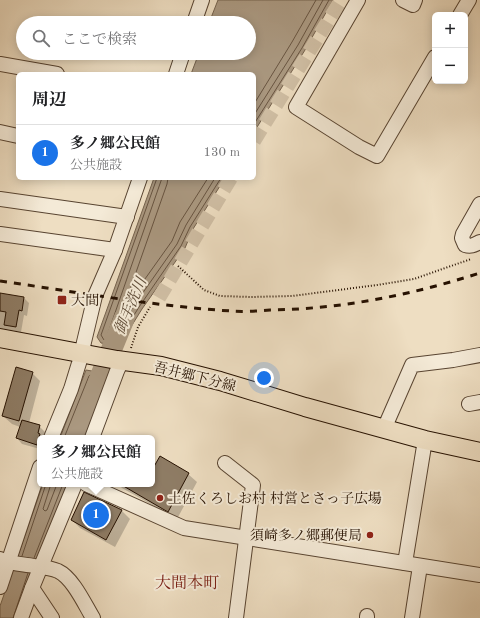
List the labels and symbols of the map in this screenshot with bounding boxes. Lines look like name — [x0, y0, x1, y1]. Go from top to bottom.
water label: 御手洗川 — [111, 273, 151, 337]
place label: 大間 — [71, 293, 99, 308]
marker: 大間 — [56, 294, 68, 306]
street label: 吾井郷下分線 — [152, 359, 237, 394]
your location — [254, 368, 274, 388]
place label: 土佐くろしお村 村営とさっ子広場 — [168, 491, 382, 506]
marker: 土佐くろしお村 村営とさっ子広場 — [155, 493, 165, 503]
pin: 1 — [83, 500, 109, 530]
place label: 須崎多ノ郷郵便局 — [250, 528, 362, 543]
marker: 須崎多ノ郷郵便局 — [365, 530, 375, 540]
district label: 大間本町 — [155, 574, 219, 592]

